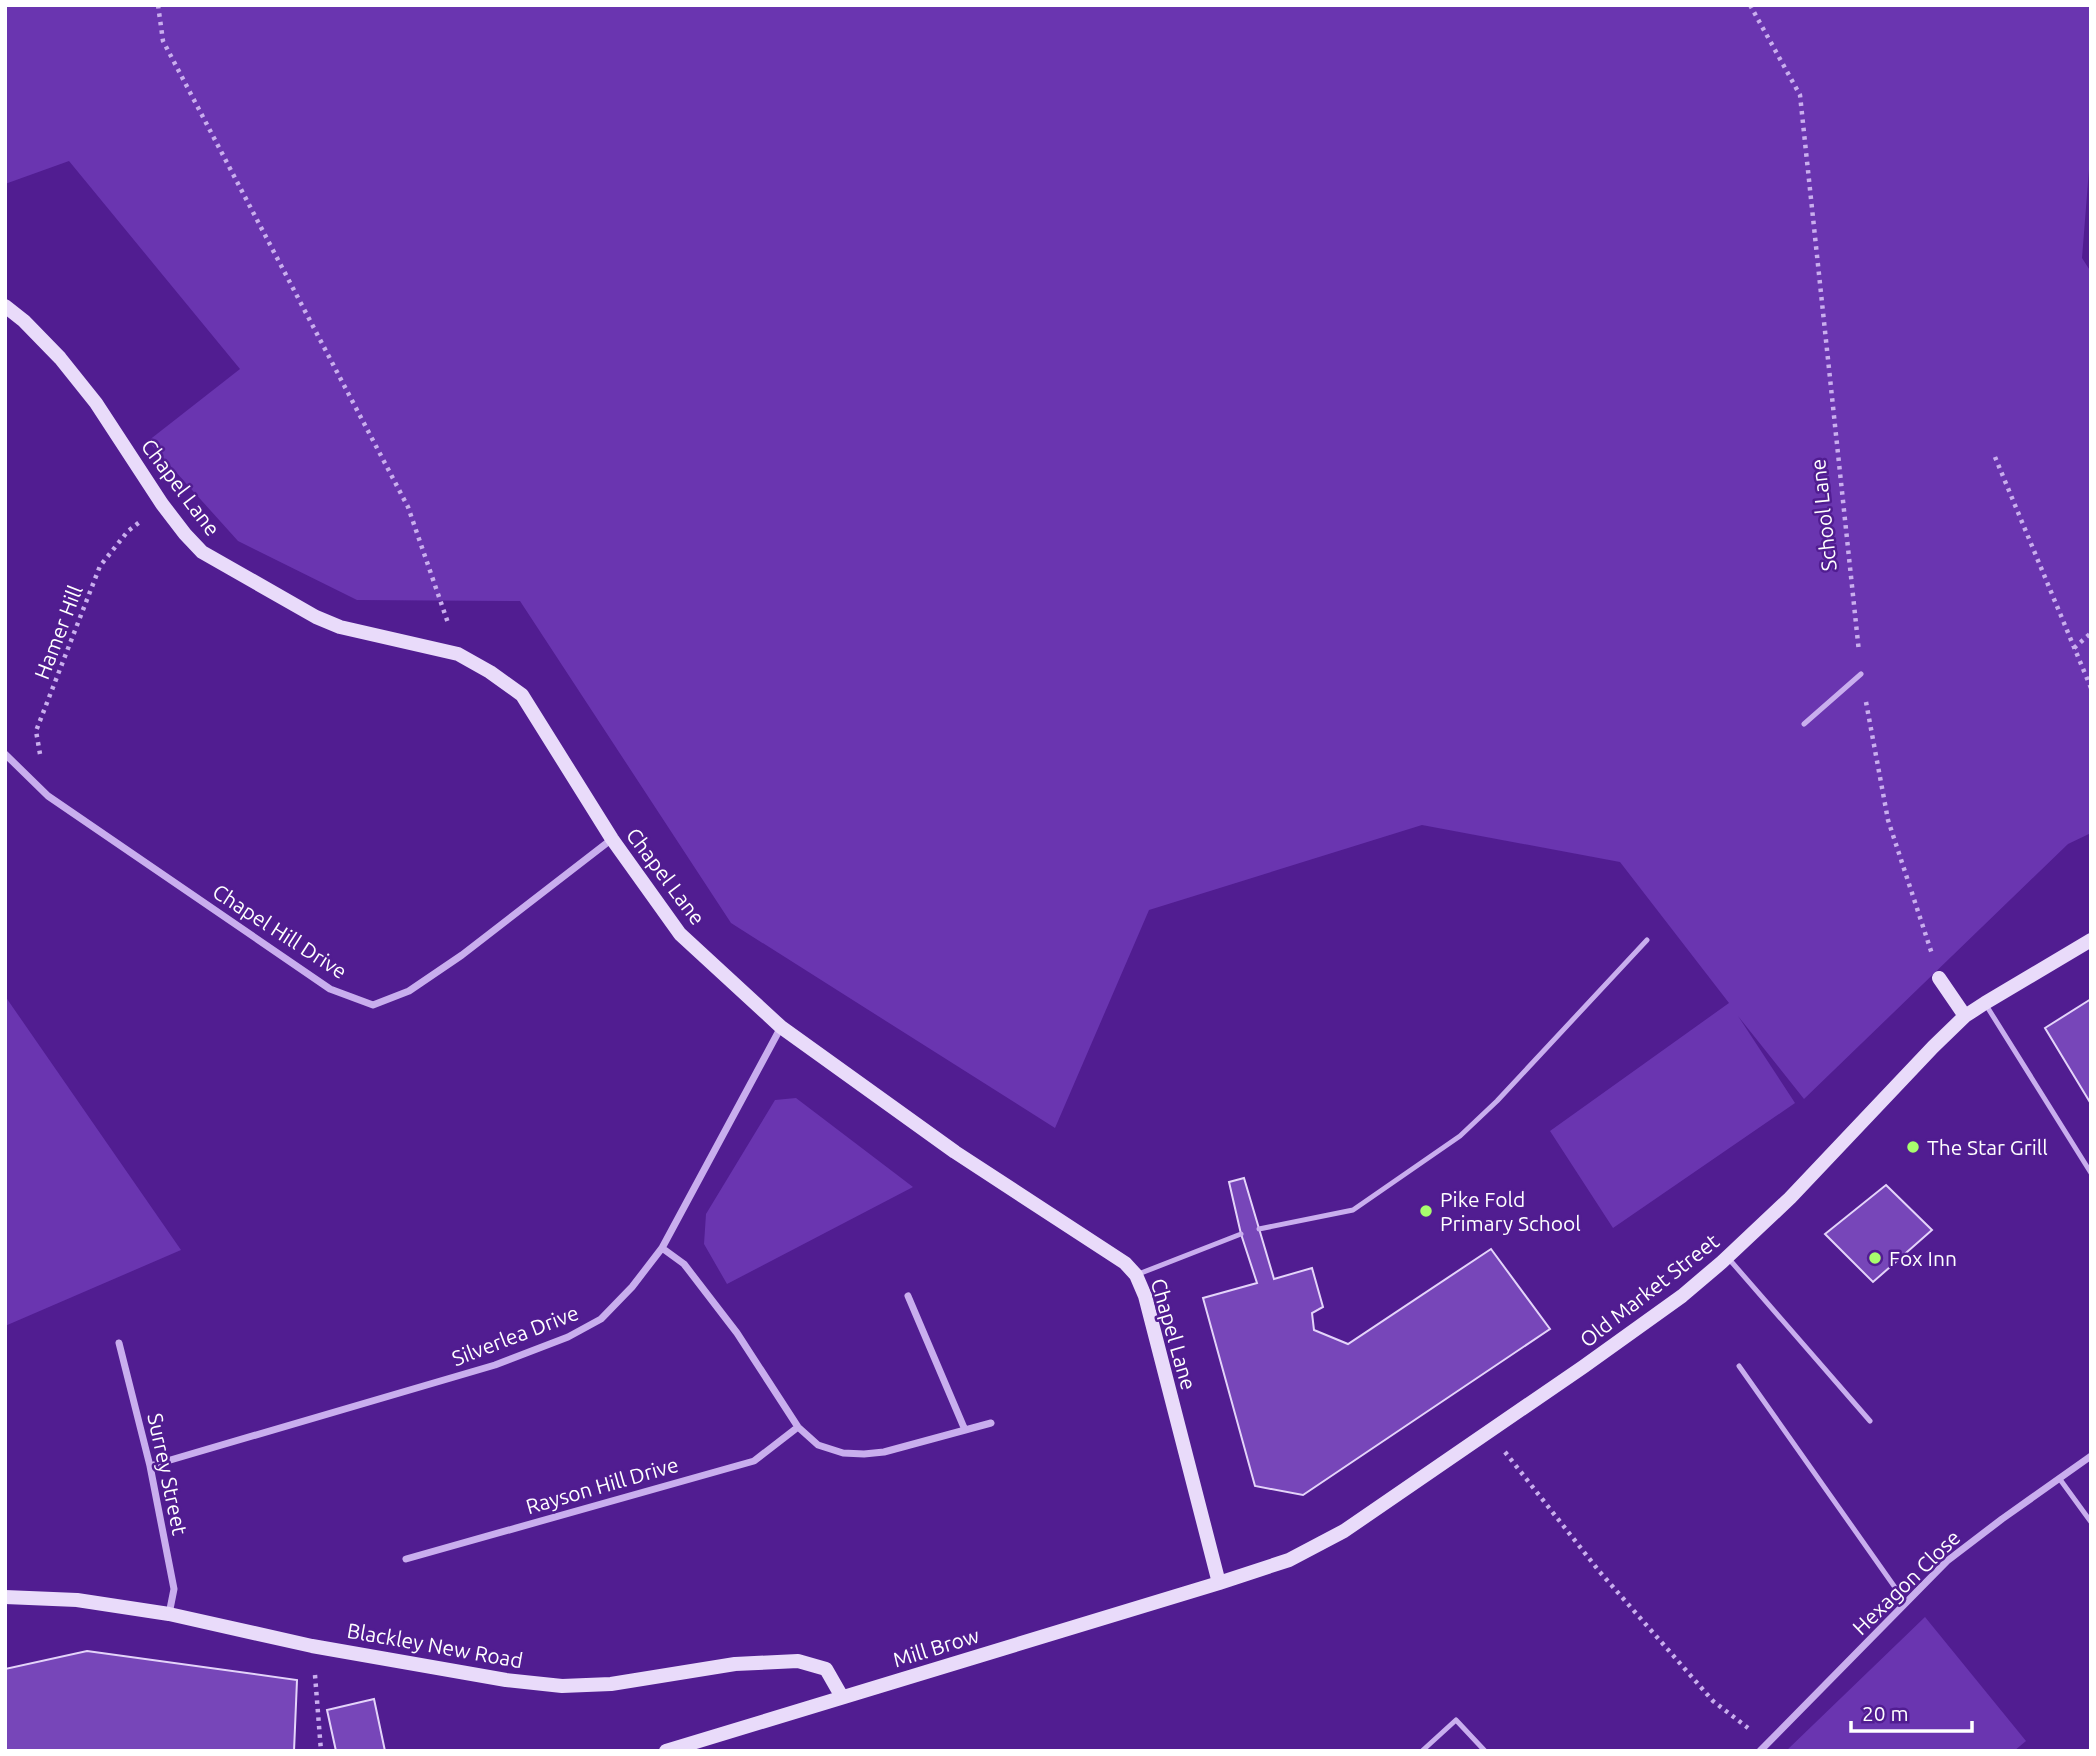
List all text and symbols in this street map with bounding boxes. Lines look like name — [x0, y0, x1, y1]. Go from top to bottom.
street label: Chapel Lane — [137, 434, 225, 540]
street label: School Lane — [1805, 458, 1841, 572]
street label: Hamer Hill — [29, 582, 87, 682]
street label: Chapel Lane — [622, 823, 710, 929]
street label: Chapel Hill Drive — [208, 879, 352, 983]
place label: The Star Grill — [1927, 1135, 2048, 1159]
marker: The Star Grill — [1905, 1139, 1921, 1155]
place label: Pike Fold Primary School — [1440, 1187, 1581, 1235]
marker: Pike Fold Primary School — [1418, 1203, 1434, 1219]
street label: Old Market Street — [1575, 1228, 1723, 1352]
place label: Fox Inn — [1889, 1246, 1957, 1270]
marker: Fox Inn — [1867, 1250, 1883, 1266]
street label: Chapel Lane — [1147, 1275, 1201, 1393]
street label: Silverlea Drive — [448, 1300, 582, 1370]
street label: Surrey Street — [143, 1411, 193, 1537]
street label: Rayson Hill Drive — [523, 1452, 681, 1518]
street label: Hexagon Close — [1847, 1525, 1965, 1639]
street label: Blackley New Road — [345, 1618, 525, 1672]
street label: Mill Brow — [890, 1623, 982, 1671]
scale bar — [1851, 1690, 1972, 1734]
text: 20 m — [1862, 1701, 1909, 1725]

